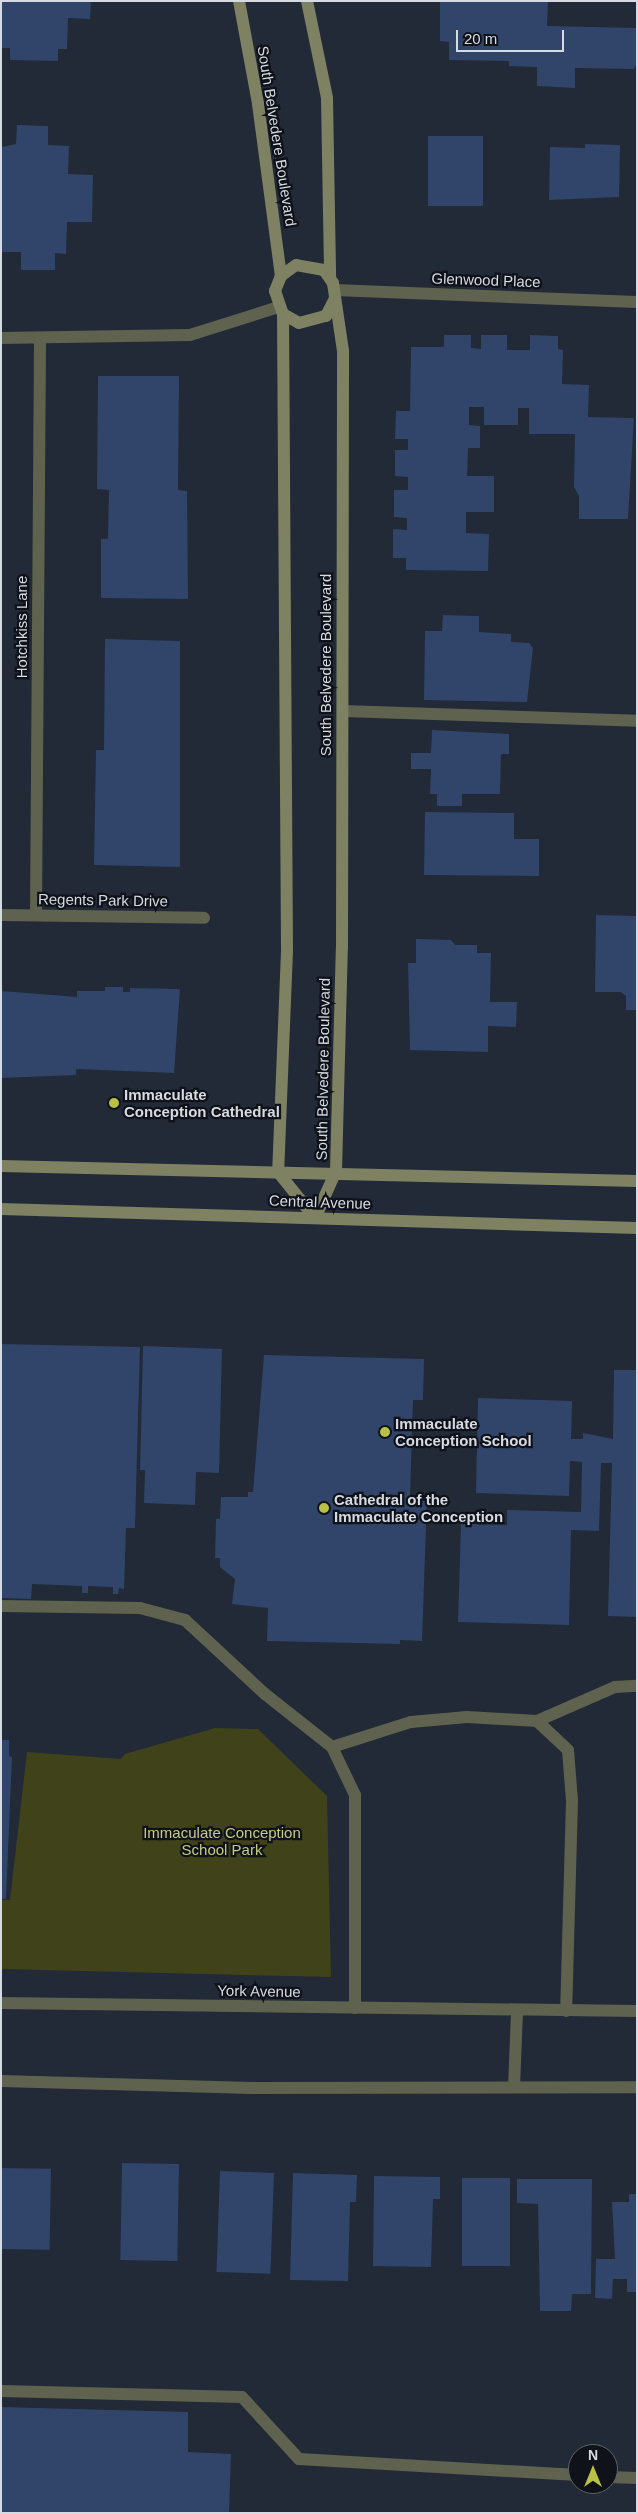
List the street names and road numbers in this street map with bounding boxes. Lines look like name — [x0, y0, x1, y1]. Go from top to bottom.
street label: South Belvedere Boulevard — [254, 44, 300, 228]
street label: Glenwood Place — [431, 269, 541, 291]
street label: South Belvedere Boulevard — [317, 574, 335, 756]
street label: Hotchkiss Lane — [13, 576, 31, 678]
street label: Regents Park Drive — [38, 890, 168, 910]
street label: South Belvedere Boulevard — [312, 978, 334, 1160]
street label: Central Avenue — [268, 1191, 372, 1213]
street label: York Avenue — [217, 1981, 301, 2001]

